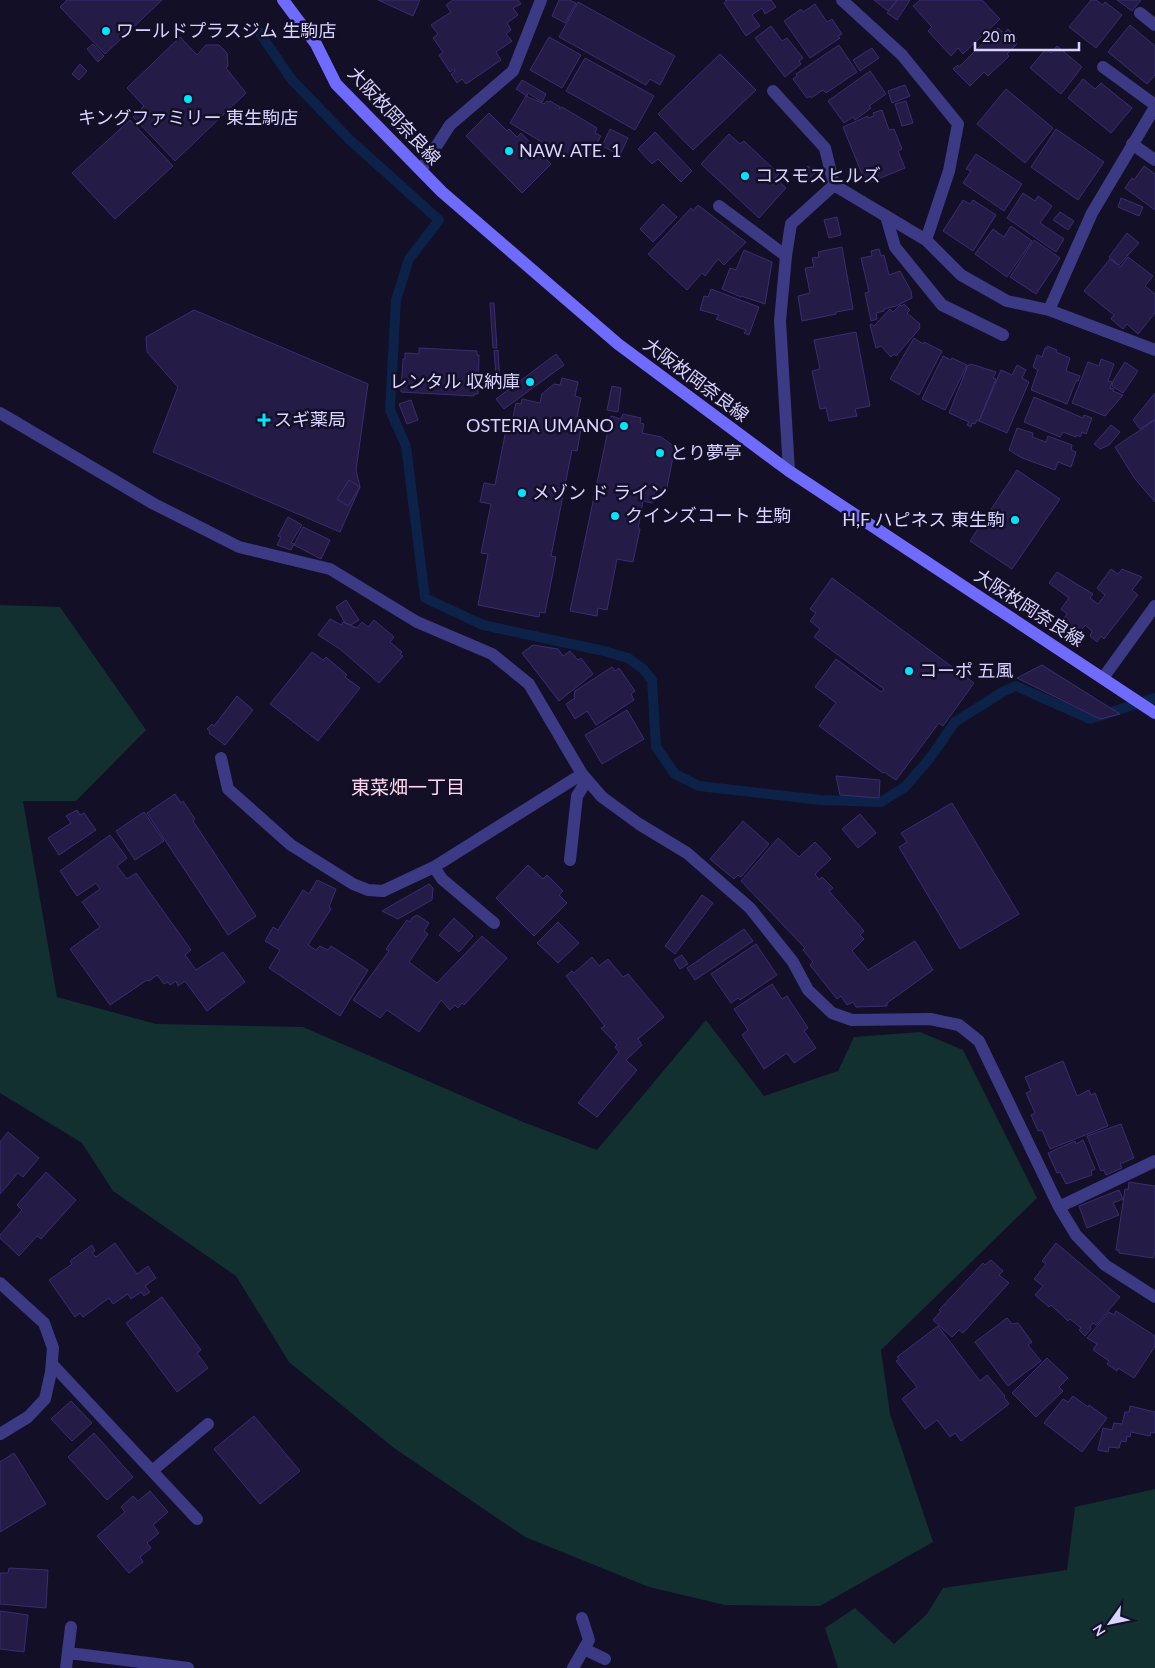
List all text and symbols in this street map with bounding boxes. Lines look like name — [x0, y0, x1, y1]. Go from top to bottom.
place label: ワールドプラスジム 生駒店 — [116, 19, 336, 41]
scale bar — [975, 20, 1079, 52]
marker: ワールドプラスジム 生駒店 — [100, 25, 112, 37]
text: 20 m — [982, 27, 1016, 45]
street label: 大阪枚岡奈良線 — [344, 62, 446, 169]
marker: キングファミリー 東生駒店 — [182, 93, 194, 105]
place label: キングファミリー 東生駒店 — [78, 106, 298, 128]
place label: NAW. ATE. 1 — [519, 139, 621, 161]
marker: NAW. ATE. 1 — [503, 145, 515, 157]
place label: コスモスヒルズ — [755, 164, 881, 186]
marker: コスモスヒルズ — [739, 170, 751, 182]
street label: 大阪枚岡奈良線 — [640, 333, 754, 426]
place label: レンタル 収納庫 — [389, 370, 520, 392]
marker: レンタル 収納庫 — [524, 376, 536, 388]
place label: スギ薬局 — [274, 408, 346, 430]
marker: スギ薬局 — [258, 414, 270, 426]
place label: OSTERIA UMANO — [466, 414, 614, 436]
marker: OSTERIA UMANO — [618, 420, 630, 432]
place label: とり夢亭 — [670, 441, 742, 463]
marker: とり夢亭 — [654, 447, 666, 459]
place label: メゾン ド ライン — [532, 481, 667, 503]
marker: メゾン ド ライン — [516, 487, 528, 499]
place label: クインズコート 生駒 — [625, 504, 791, 526]
place label: H,F ハピネス 東生駒 — [842, 508, 1005, 530]
marker: クインズコート 生駒 — [609, 510, 621, 522]
marker: H,F ハピネス 東生駒 — [1009, 514, 1021, 526]
street label: 大阪枚岡奈良線 — [971, 564, 1088, 651]
place label: コーポ 五風 — [919, 659, 1014, 681]
marker: コーポ 五風 — [903, 665, 915, 677]
district label: 東菜畑一丁目 — [351, 775, 465, 798]
north arrow — [1085, 1598, 1135, 1648]
text: N — [1089, 1621, 1109, 1640]

